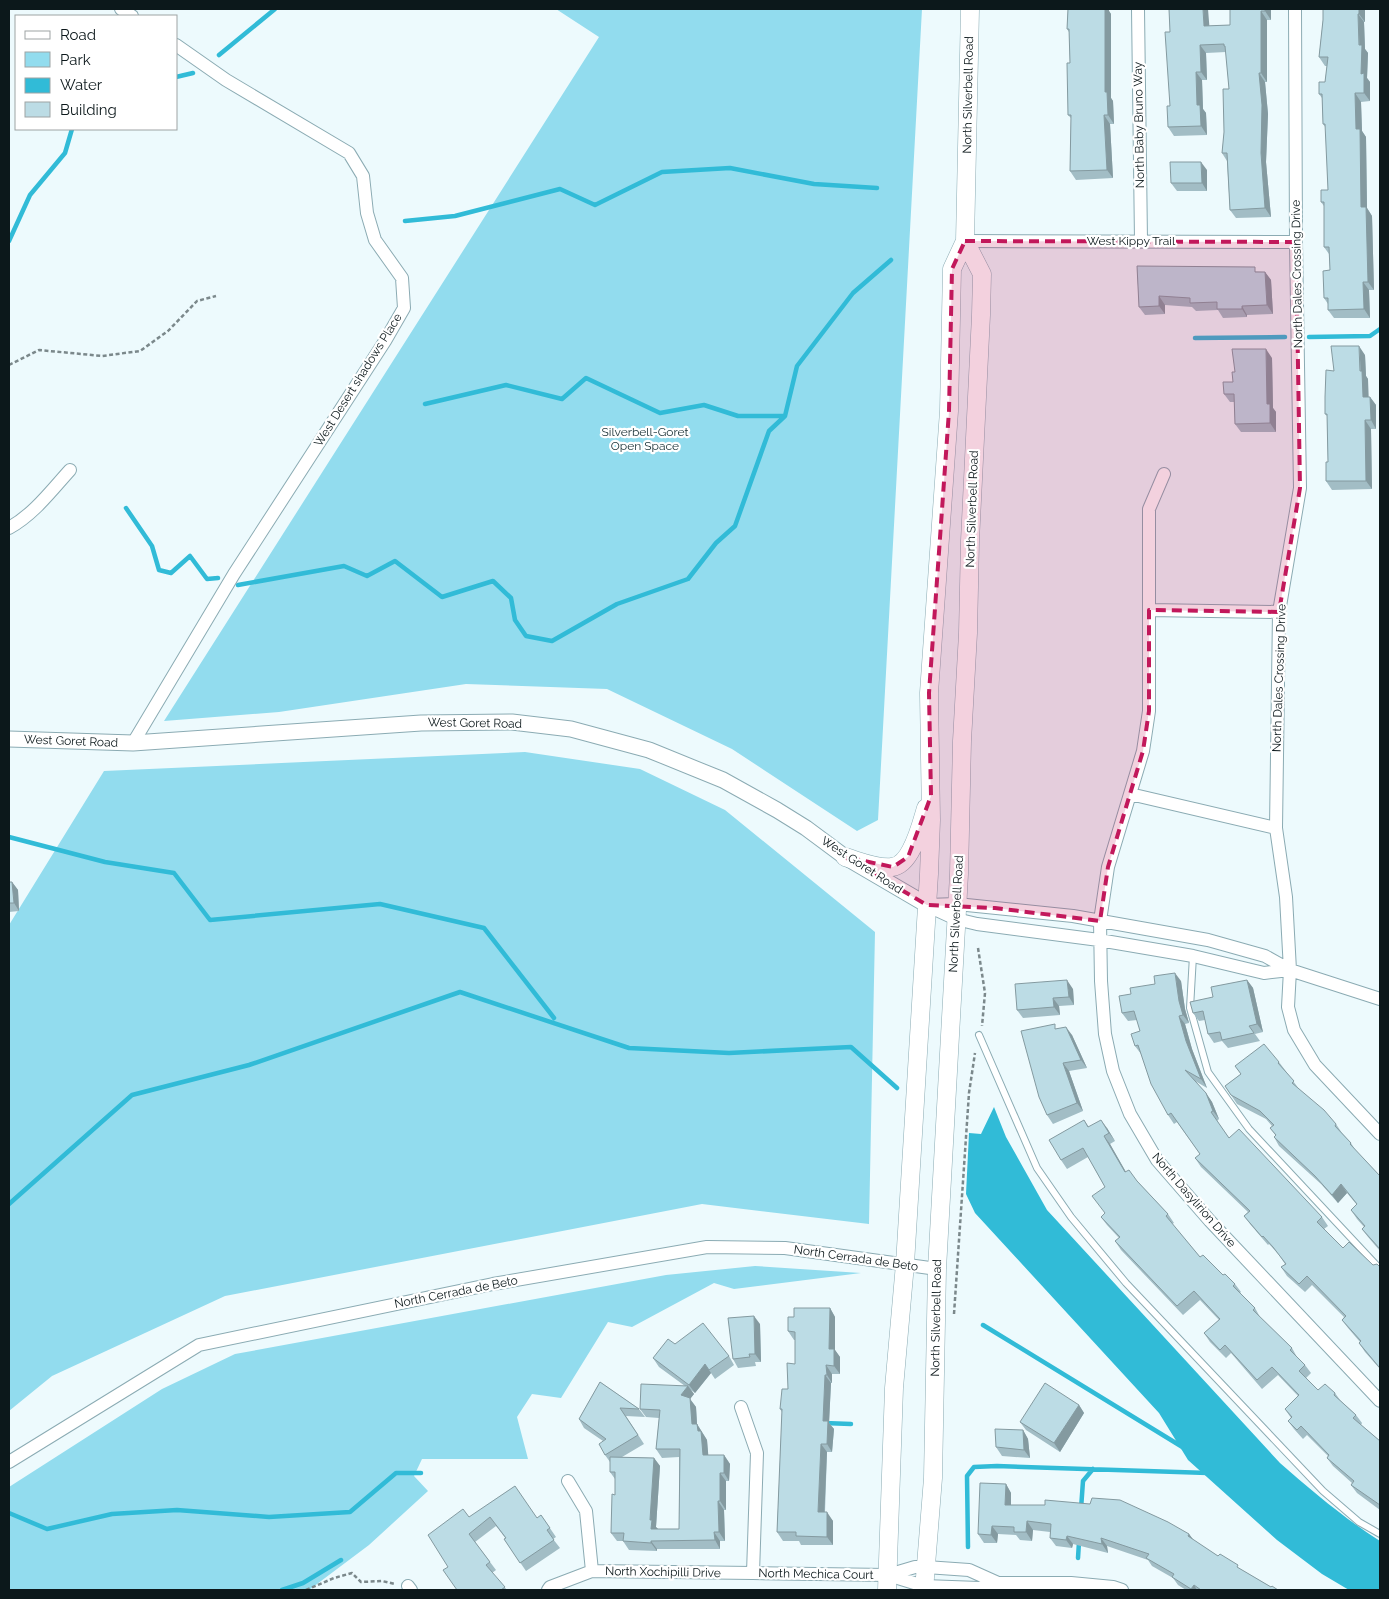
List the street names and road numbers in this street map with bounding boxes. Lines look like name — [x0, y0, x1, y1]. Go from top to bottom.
street label: North Silverbell Road — [960, 36, 976, 154]
street label: North Baby Bruno Way — [1131, 61, 1147, 188]
street label: North Dales Crossing Drive — [1289, 200, 1305, 348]
street label: West Kippy Trail — [1087, 234, 1176, 248]
street label: West Desert shadows Place — [311, 311, 405, 449]
street label: North Silverbell Road — [963, 450, 981, 568]
street label: North Dales Crossing Drive — [1269, 604, 1289, 752]
street label: West Goret Road — [428, 715, 522, 731]
street label: West Goret Road — [24, 732, 118, 750]
street label: West Goret Road — [819, 833, 905, 897]
street label: North Silverbell Road — [946, 855, 966, 973]
street label: North Dasylirion Drive — [1149, 1150, 1239, 1250]
street label: North Cerrada de Beto — [793, 1242, 919, 1274]
street label: North Silverbell Road — [928, 1259, 944, 1377]
street label: North Cerrada de Beto — [393, 1273, 519, 1311]
street label: North Xochipilli Drive — [605, 1564, 721, 1580]
street label: North Mechica Court — [758, 1566, 874, 1582]

